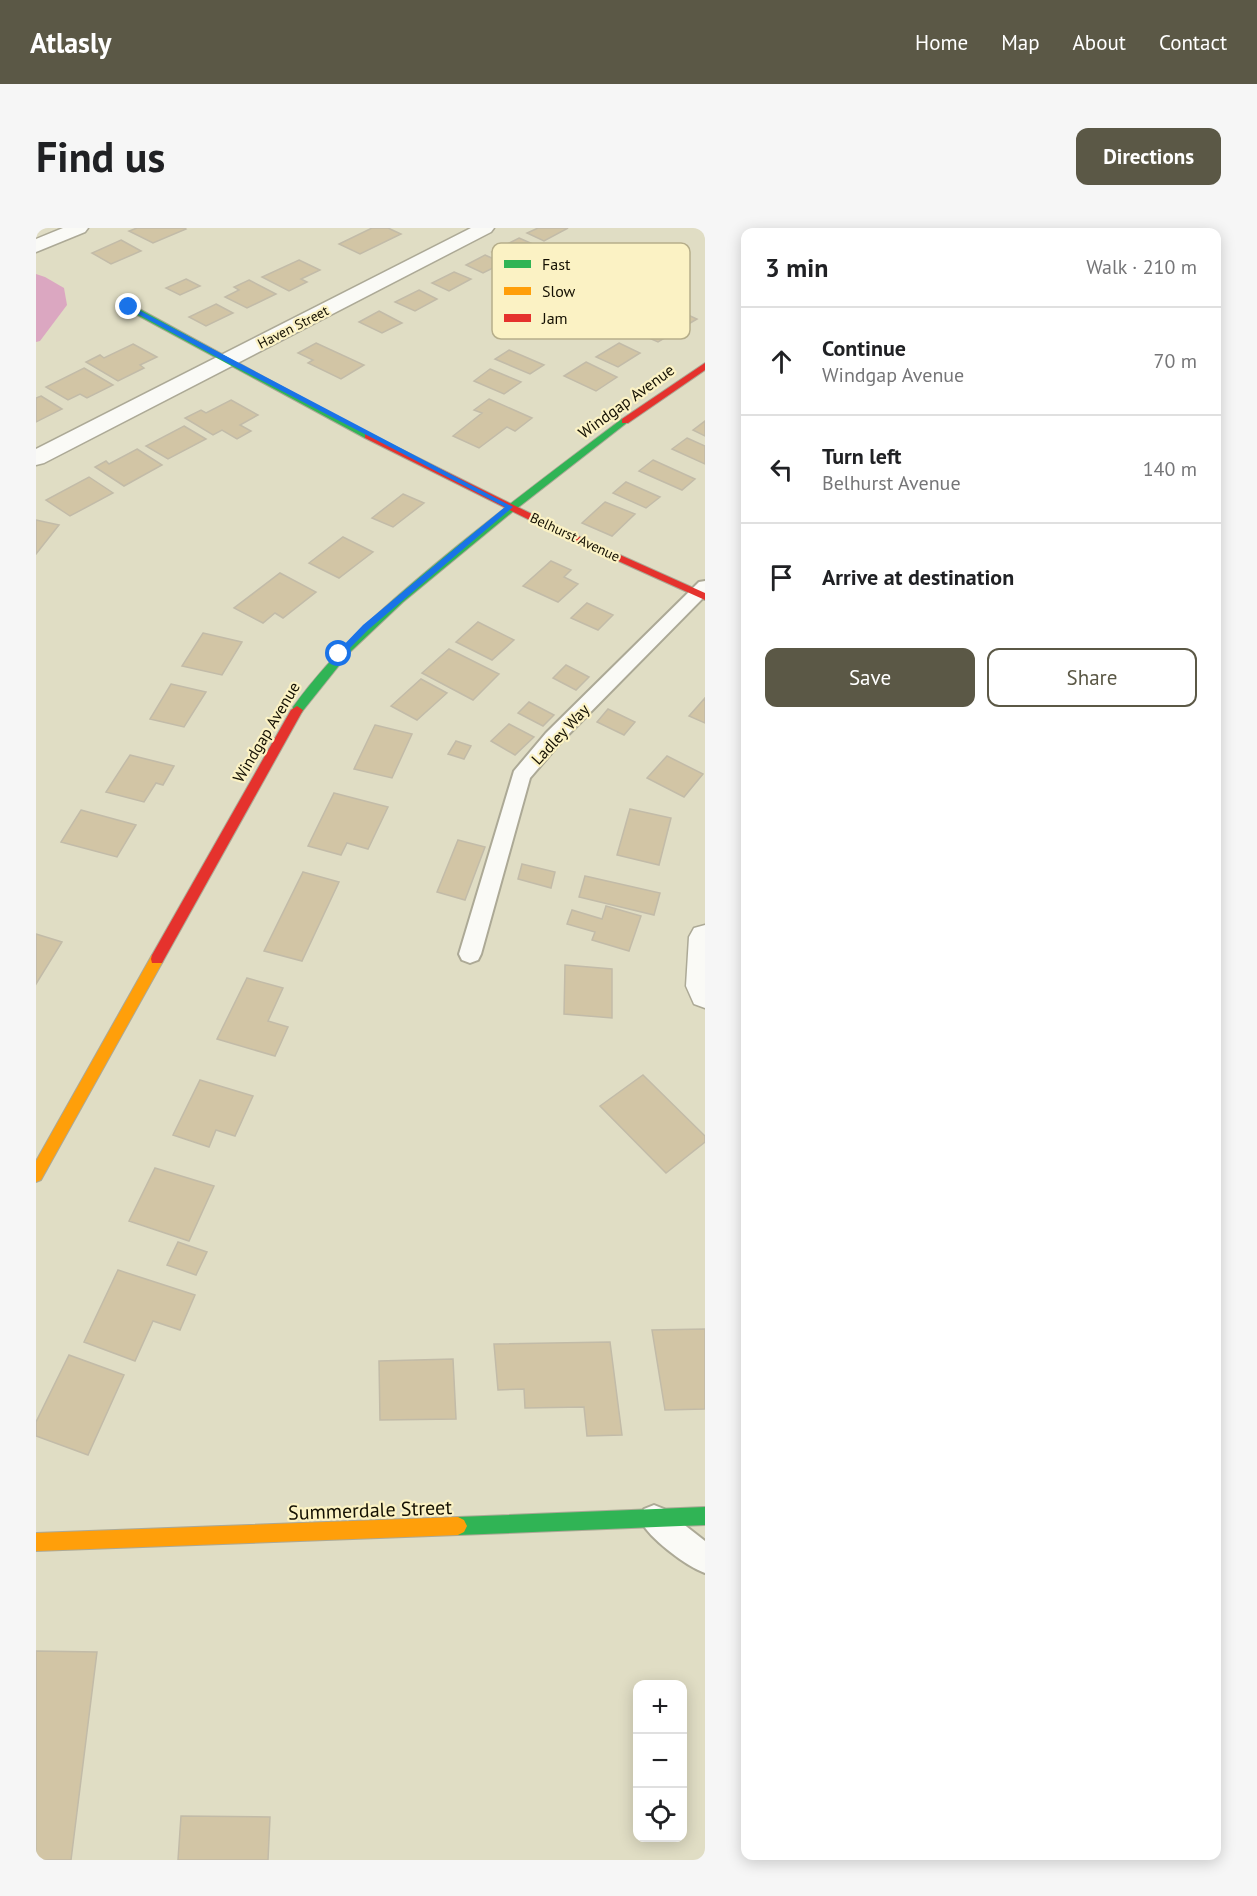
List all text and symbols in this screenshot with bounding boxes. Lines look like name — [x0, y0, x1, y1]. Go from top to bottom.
text: Atlasly — [30, 24, 112, 61]
text: Home — [915, 29, 968, 56]
text: Map — [1001, 29, 1040, 56]
text: About — [1073, 29, 1126, 56]
text: Contact — [1159, 29, 1227, 56]
button: Directions — [1076, 128, 1221, 185]
text: Find us — [36, 129, 165, 184]
legend — [492, 243, 690, 339]
text: 3 min — [765, 251, 828, 284]
text: Fast — [542, 254, 571, 274]
text: Walk · 210 m — [1086, 254, 1197, 280]
text: Slow — [542, 281, 576, 301]
route end — [115, 293, 141, 319]
street label: Haven Street — [255, 301, 332, 353]
text: Jam — [541, 308, 568, 328]
text: Continue — [822, 334, 906, 362]
icon: ahead — [765, 345, 798, 378]
text: 70 m — [1154, 348, 1197, 374]
street label: Windgap Avenue — [574, 359, 678, 443]
text: Windgap Avenue — [822, 362, 964, 388]
text: Turn left — [822, 442, 902, 470]
icon: left — [765, 453, 798, 486]
text: 140 m — [1143, 456, 1197, 482]
text: Belhurst Avenue — [822, 470, 961, 496]
street label: Belhurst Avenue — [527, 508, 623, 566]
icon: arrive — [765, 561, 798, 594]
text: Arrive at destination — [822, 563, 1014, 591]
route start — [325, 640, 351, 666]
button: Save — [765, 648, 975, 707]
button: Share — [987, 648, 1197, 707]
street label: Windgap Avenue — [228, 678, 304, 786]
street label: Ladley Way — [527, 699, 594, 769]
street label: Summerdale Street — [288, 1494, 453, 1526]
map controls — [633, 1680, 687, 1842]
button: + — [633, 1680, 687, 1734]
button: − — [633, 1734, 687, 1788]
button: locate — [633, 1788, 687, 1842]

